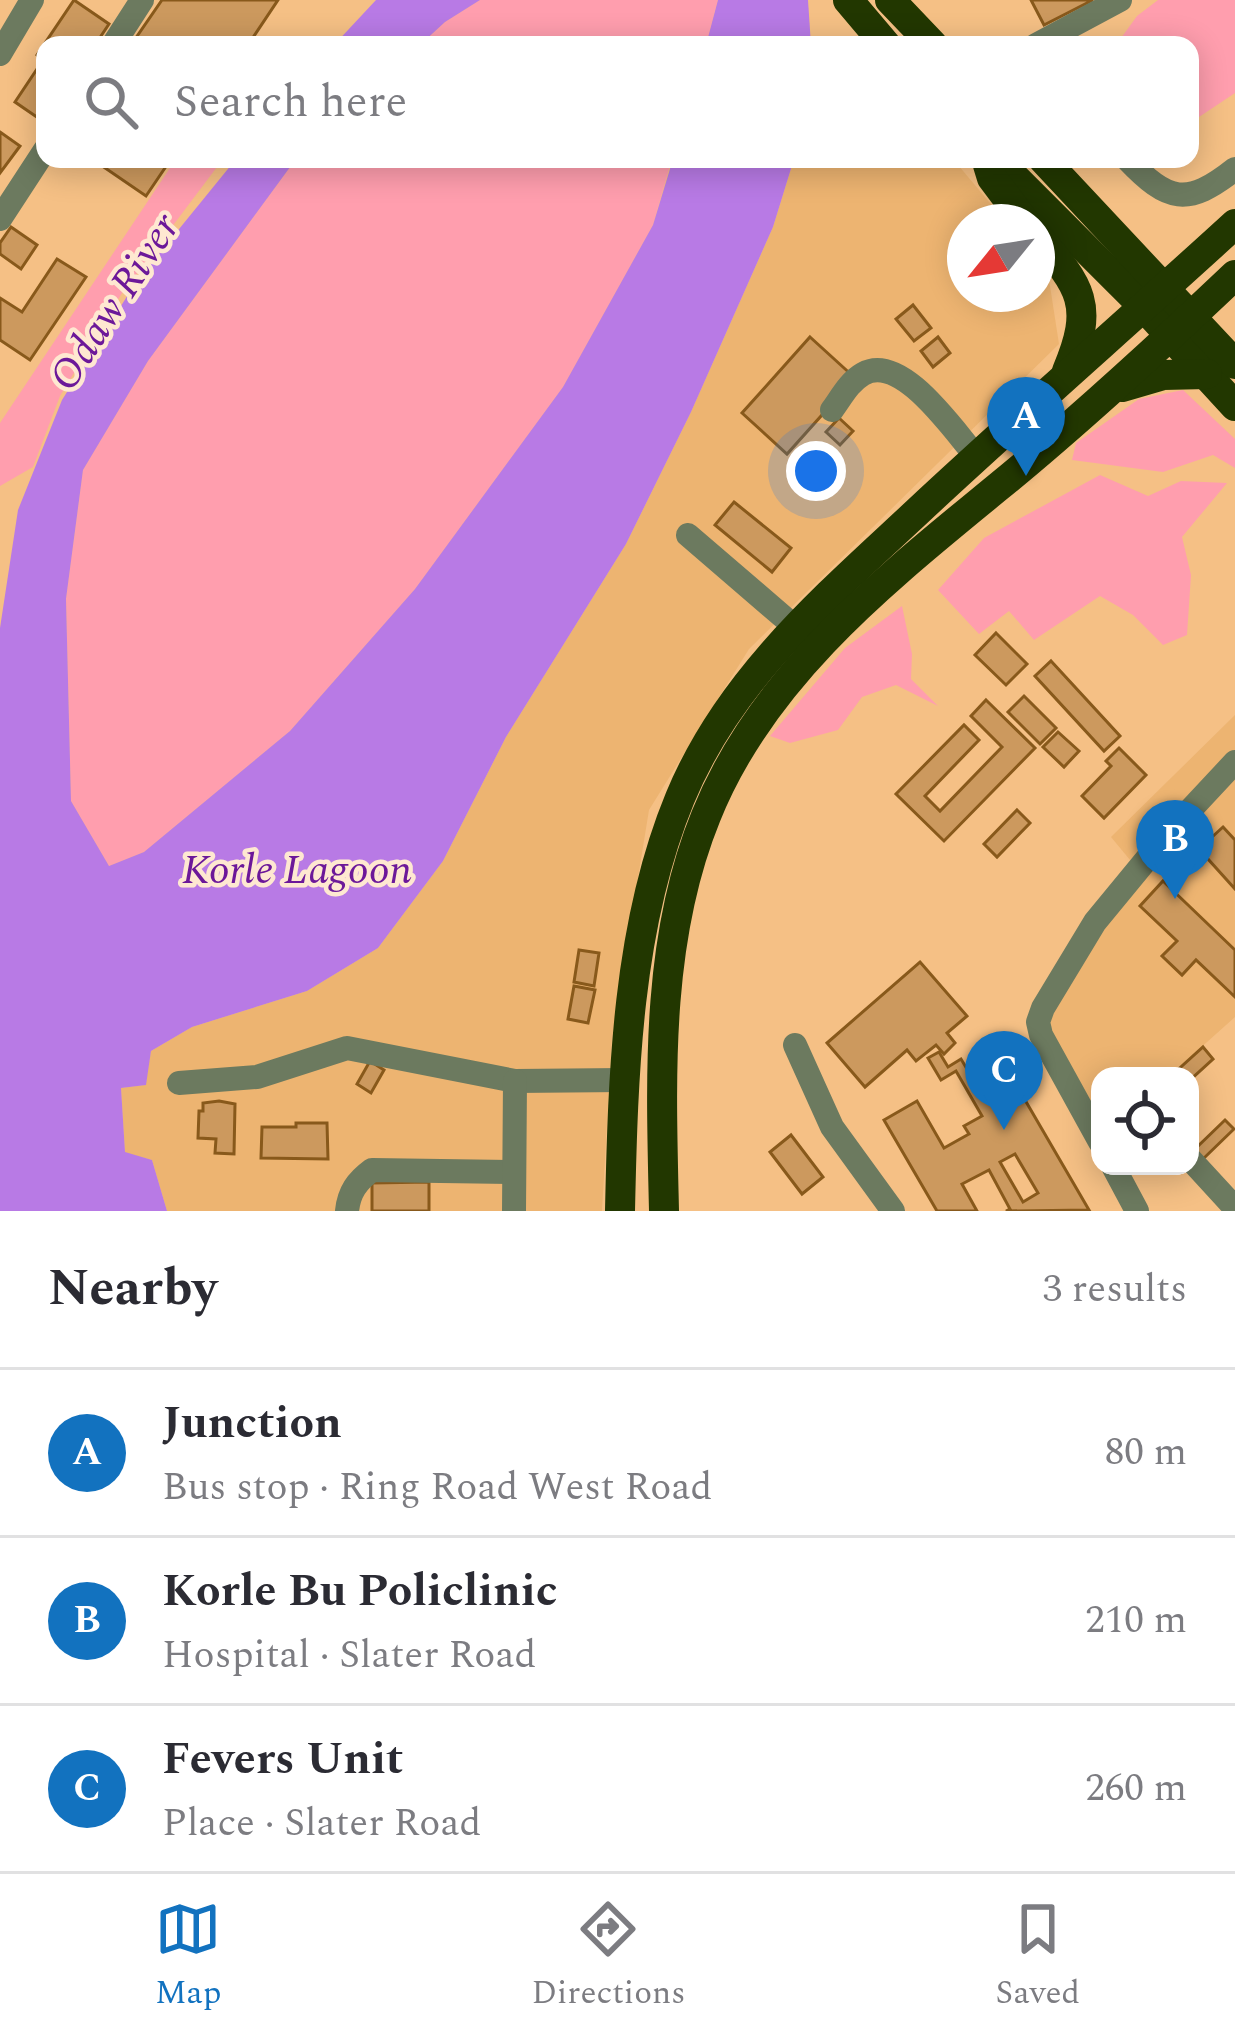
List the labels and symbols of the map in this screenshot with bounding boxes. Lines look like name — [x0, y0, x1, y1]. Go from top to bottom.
water label: Odaw River — [34, 200, 197, 404]
north arrow — [947, 204, 1055, 312]
pin: A — [987, 377, 1065, 476]
your location — [786, 441, 846, 501]
pin: B — [1136, 800, 1214, 899]
water label: Korle Lagoon — [182, 839, 412, 902]
pin: C — [965, 1031, 1043, 1130]

